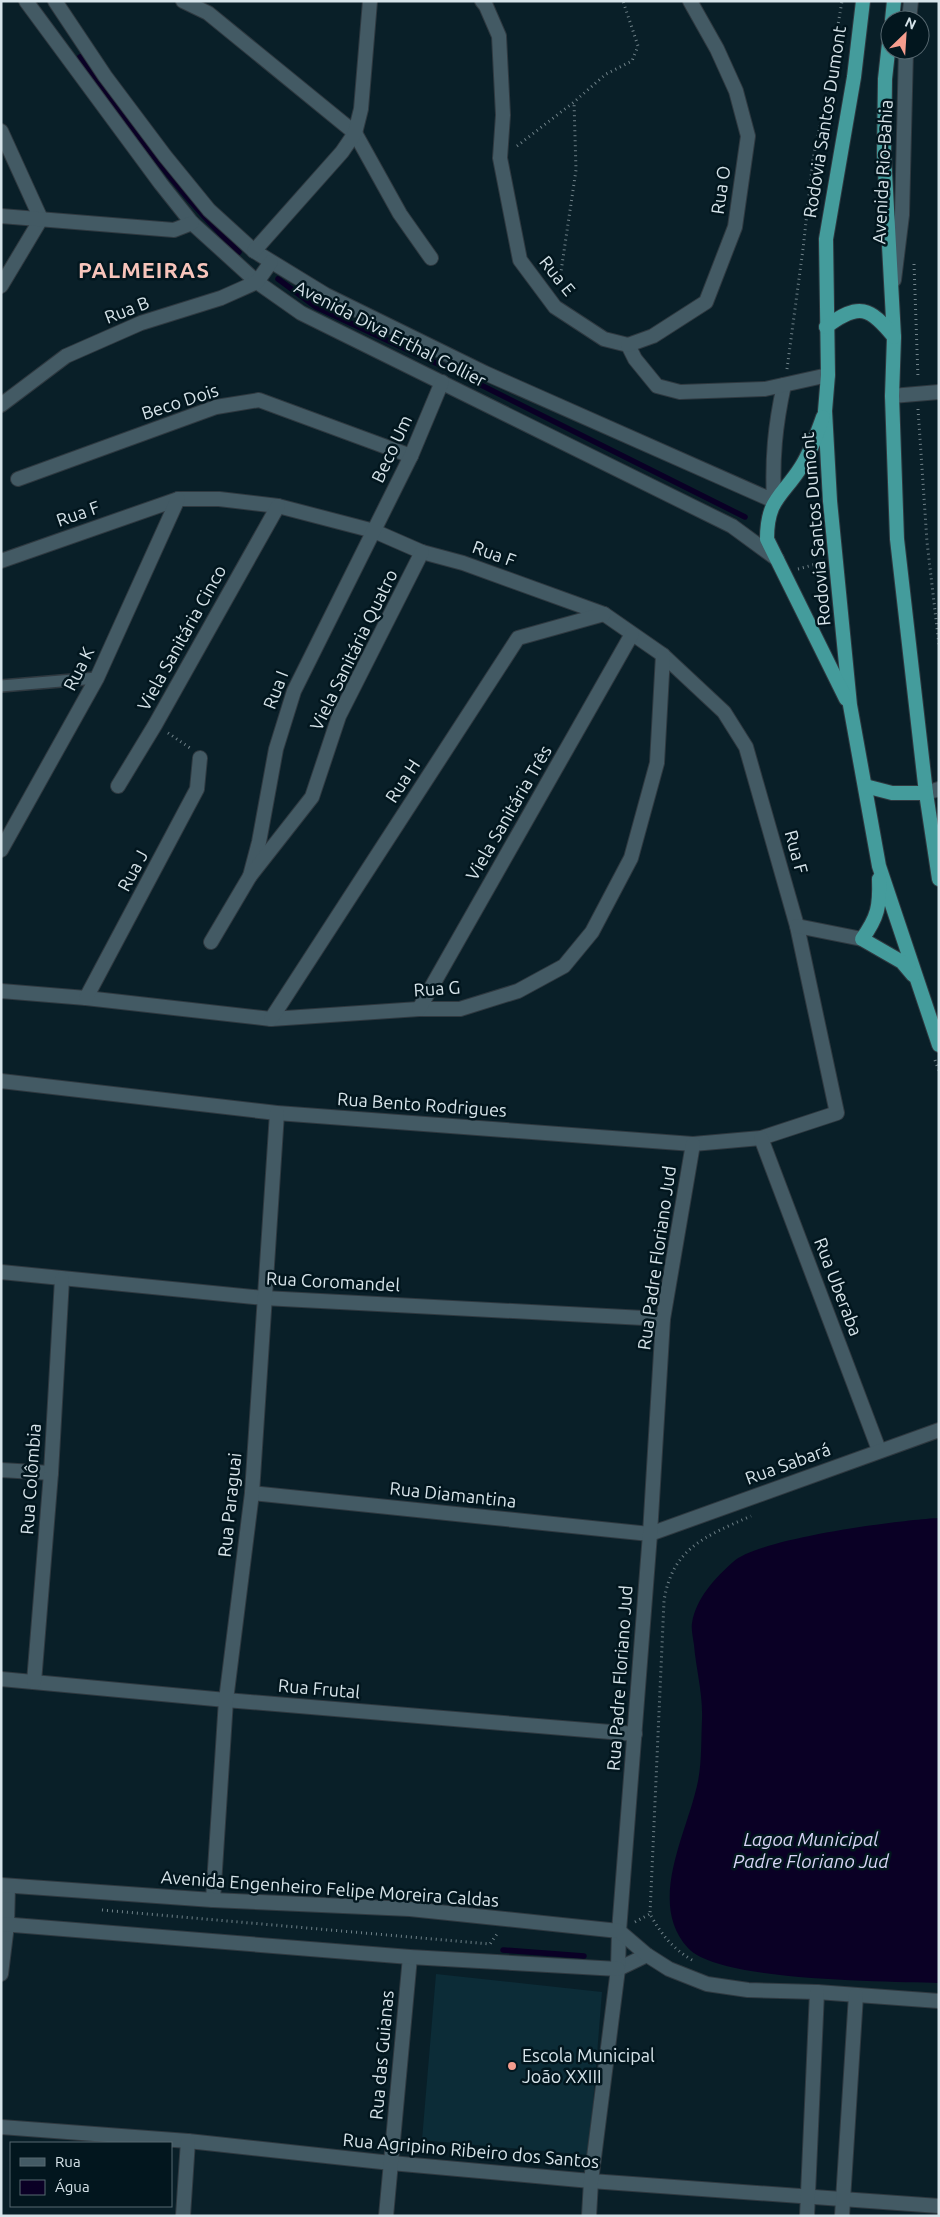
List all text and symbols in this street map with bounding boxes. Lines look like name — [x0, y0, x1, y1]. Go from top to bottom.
north arrow — [880, 10, 930, 60]
text: N — [902, 14, 919, 33]
street label: Rodovia Santos Dumont — [799, 24, 849, 219]
street label: Avenida Rio-Bahia — [868, 99, 896, 245]
street label: Rua O — [707, 164, 733, 215]
street label: Rua E — [536, 252, 580, 299]
district label: PALMEIRAS — [78, 257, 210, 282]
street label: Avenida Diva Erthal Collier — [291, 276, 490, 390]
street label: Rua B — [101, 291, 152, 327]
street label: Beco Dois — [139, 379, 221, 423]
street label: Beco Um — [367, 412, 415, 486]
street label: Rodovia Santos Dumont — [797, 432, 833, 627]
street label: Rua F — [53, 496, 102, 530]
street label: Rua F — [470, 536, 519, 570]
street label: Viela Sanitária Cinco — [133, 561, 229, 714]
street label: Viela Sanitária Quatro — [305, 566, 402, 734]
street label: Rua K — [59, 644, 97, 694]
street label: Rua I — [259, 668, 291, 712]
street label: Viela Sanitária Três — [461, 741, 555, 884]
street label: Rua H — [381, 755, 423, 806]
street label: Rua F — [782, 828, 812, 876]
street label: Rua J — [113, 847, 151, 895]
street label: Rua G — [413, 976, 461, 1000]
street label: Rua Bento Rodrigues — [337, 1088, 508, 1120]
street label: Rua Padre Floriano Jud — [633, 1164, 679, 1351]
street label: Rua Uberaba — [811, 1235, 867, 1339]
street label: Rua Coromandel — [266, 1268, 401, 1295]
street label: Rua Colômbia — [16, 1423, 44, 1535]
street label: Rua Sabará — [742, 1438, 833, 1488]
street label: Rua Paraguai — [214, 1452, 244, 1558]
street label: Rua Diamantina — [389, 1477, 517, 1511]
street label: Rua Padre Floriano Jud — [603, 1585, 635, 1771]
street label: Rua Frutal — [277, 1674, 361, 1702]
water label: Lagoa Municipal Padre Floriano Jud — [733, 1828, 890, 1872]
street label: Avenida Engenheiro Felipe Moreira Caldas — [160, 1866, 500, 1910]
street label: Rua das Guianas — [365, 1989, 397, 2120]
place label: Escola Municipal João XXIII — [522, 2045, 655, 2086]
marker: Escola Municipal João XXIII — [506, 2060, 518, 2072]
street label: Rua Agripino Ribeiro dos Santos — [342, 2129, 600, 2171]
legend — [10, 2142, 172, 2207]
text: Rua — [55, 2153, 81, 2170]
text: Água — [55, 2178, 90, 2195]

